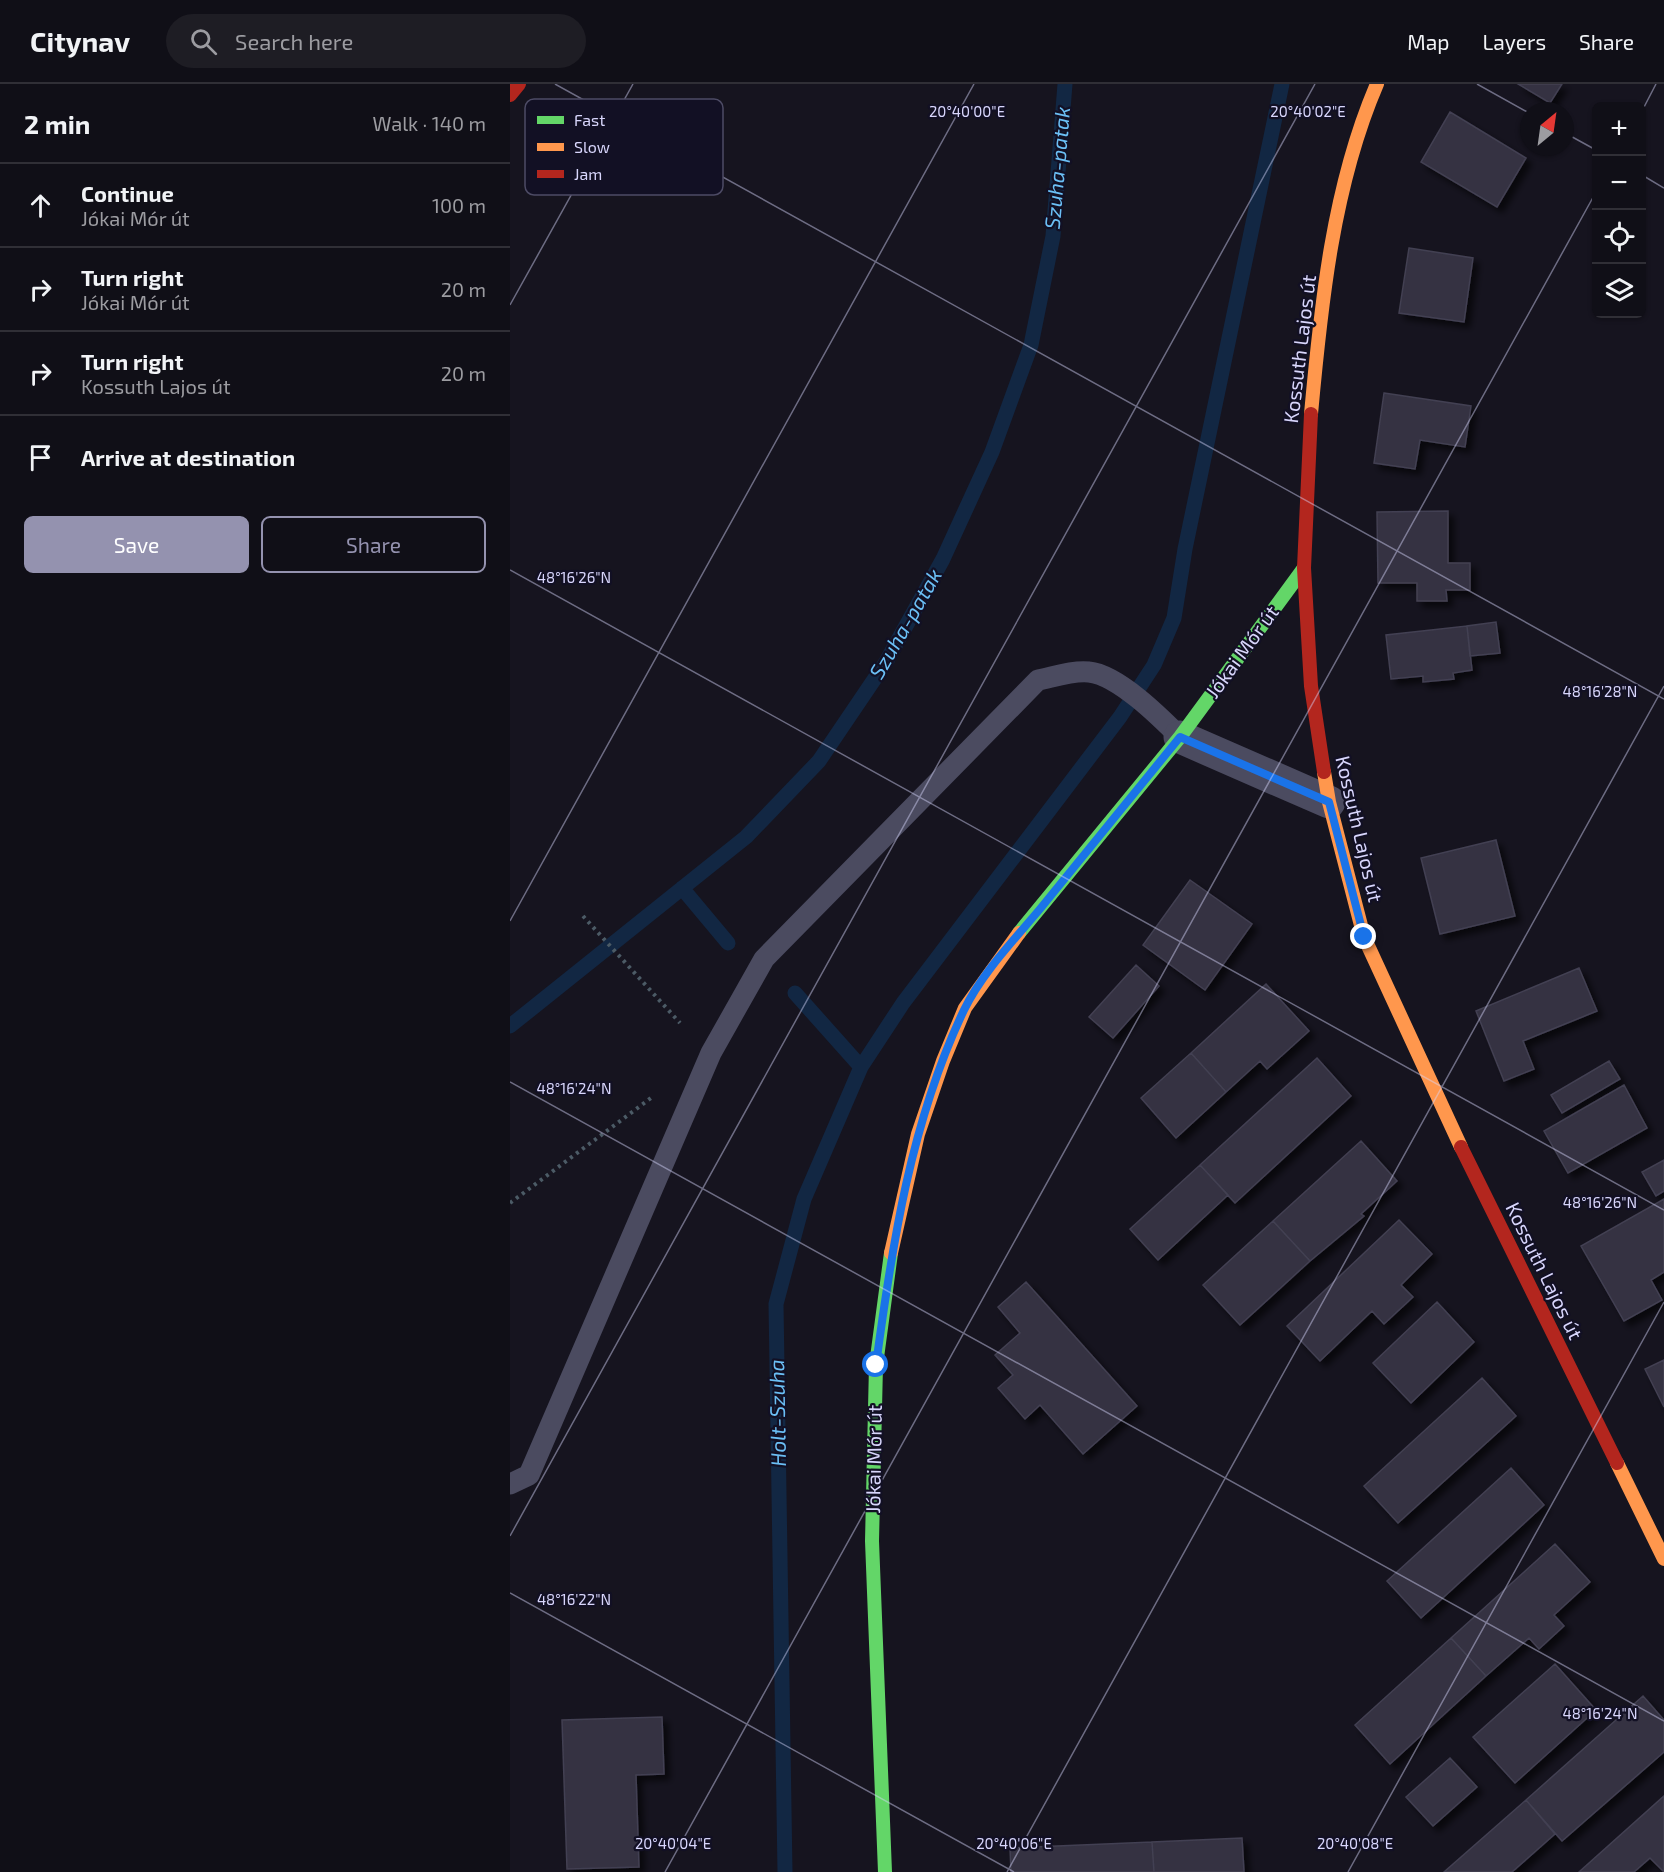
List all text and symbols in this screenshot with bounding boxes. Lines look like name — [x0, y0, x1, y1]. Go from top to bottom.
search box — [166, 14, 586, 68]
text: Citynav — [30, 24, 130, 58]
icon: search — [187, 25, 220, 58]
text: Search here — [235, 28, 353, 54]
text: Map — [1407, 29, 1449, 54]
text: Layers — [1482, 29, 1546, 54]
text: Share — [1579, 29, 1634, 54]
legend — [525, 99, 723, 195]
text: 20°40'00"E — [929, 102, 1005, 120]
text: 20°40'02"E — [1270, 102, 1346, 120]
north arrow — [1520, 102, 1574, 156]
map controls — [1592, 102, 1646, 318]
button: + — [1592, 102, 1646, 156]
water label: Szuha-patak — [1039, 106, 1074, 230]
text: 2 min — [24, 108, 90, 139]
text: Fast — [574, 110, 605, 129]
text: Walk · 140 m — [372, 111, 486, 135]
text: Slow — [574, 137, 610, 156]
button: − — [1592, 156, 1646, 210]
text: Jam — [574, 164, 602, 183]
text: Continue — [81, 180, 174, 206]
icon: ahead — [24, 189, 57, 222]
text: 100 m — [432, 193, 486, 217]
text: Jókai Mór út — [81, 206, 190, 230]
button: locate — [1592, 210, 1646, 264]
text: Turn right — [81, 264, 183, 290]
button: layers — [1592, 264, 1646, 318]
icon: right — [24, 273, 57, 306]
street label: Kossuth Lajos út — [1278, 273, 1320, 425]
text: 20 m — [441, 277, 486, 301]
text: Jókai Mór út — [81, 290, 190, 314]
text: Turn right — [81, 348, 183, 374]
icon: right — [24, 357, 57, 390]
text: 20 m — [441, 361, 486, 385]
text: Kossuth Lajos út — [81, 374, 231, 398]
icon: arrive — [24, 441, 57, 474]
text: Arrive at destination — [81, 444, 295, 470]
button: Save — [24, 516, 249, 573]
button: Share — [261, 516, 486, 573]
water label: Szuha-patak — [863, 564, 946, 683]
text: 48°16'26"N — [537, 568, 611, 586]
street label: Jókai Mór út — [1200, 600, 1283, 702]
text: 48°16'28"N — [1563, 682, 1637, 700]
street label: Kossuth Lajos út — [1331, 753, 1389, 905]
route end — [1350, 923, 1376, 949]
text: 48°16'24"N — [537, 1079, 611, 1097]
text: 48°16'26"N — [1563, 1193, 1637, 1211]
street label: Kossuth Lajos út — [1501, 1198, 1589, 1343]
route start — [862, 1351, 888, 1377]
water label: Holt-Szuha — [763, 1359, 790, 1467]
street label: Jókai Mór út — [860, 1404, 886, 1514]
text: 48°16'22"N — [537, 1590, 611, 1608]
text: 48°16'24"N — [1563, 1704, 1637, 1722]
text: 20°40'04"E — [635, 1834, 711, 1852]
text: 20°40'06"E — [976, 1834, 1052, 1852]
text: 20°40'08"E — [1317, 1834, 1393, 1852]

